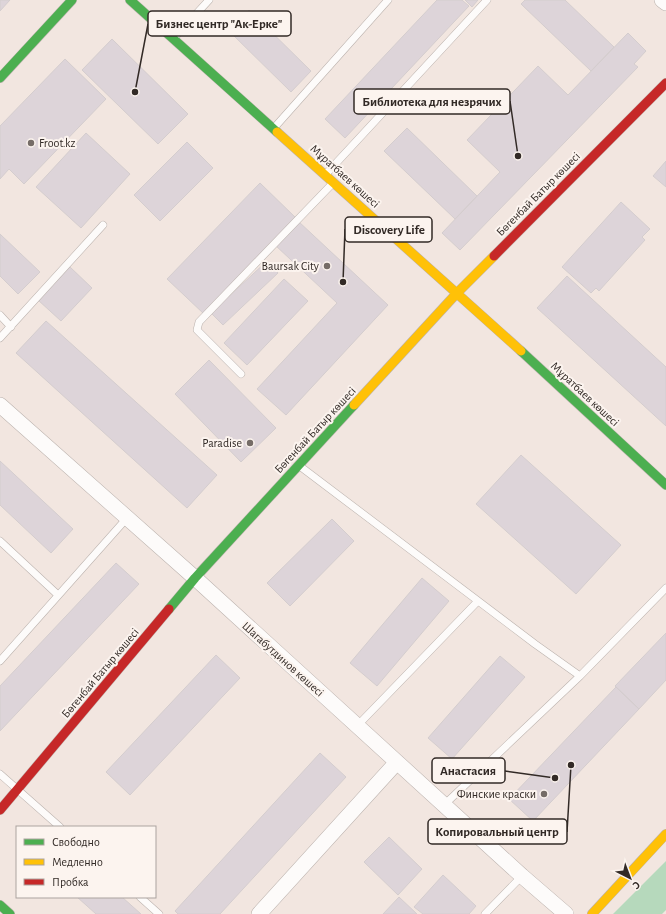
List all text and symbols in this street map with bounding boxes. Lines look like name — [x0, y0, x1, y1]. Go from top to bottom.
callout: Бизнес центр "Ак-Ерке" — [148, 11, 291, 36]
text: Бизнес центр "Ак-Ерке" — [156, 18, 283, 31]
callout: Библиотека для незрячих — [354, 89, 510, 114]
text: Библиотека для незрячих — [362, 96, 502, 109]
place label: Froot.kz — [39, 137, 76, 149]
marker: Froot.kz — [26, 138, 36, 148]
street label: Мұратбаев көшесі — [308, 142, 382, 210]
street label: Бөгенбай Батыр көшесі — [494, 150, 582, 238]
callout: Discovery Life — [345, 217, 432, 242]
text: Discovery Life — [353, 224, 425, 237]
place label: Baursak City — [262, 260, 319, 273]
marker: Baursak City — [322, 261, 332, 271]
street label: Мұратбаев көшесі — [549, 360, 621, 428]
street label: Бөгенбай Батыр көшесі — [272, 385, 358, 475]
place label: Paradise — [202, 437, 242, 449]
marker: Paradise — [245, 438, 255, 448]
street label: Шагабутдинов көшесі — [239, 619, 326, 699]
street label: Бөгенбай Батыр көшесі — [59, 626, 141, 720]
callout: Анастасия — [432, 758, 505, 783]
text: Анастасия — [440, 765, 496, 778]
place label: Финские краски — [457, 788, 536, 800]
marker: Финские краски — [539, 789, 549, 799]
callout: Копировальный центр — [428, 819, 567, 844]
legend — [16, 826, 156, 898]
text: Копировальный центр — [435, 826, 559, 839]
text: Свободно — [52, 836, 100, 848]
text: Медленно — [52, 856, 103, 868]
north arrow — [610, 858, 650, 898]
text: Пробка — [52, 876, 89, 888]
text: С — [630, 879, 642, 891]

